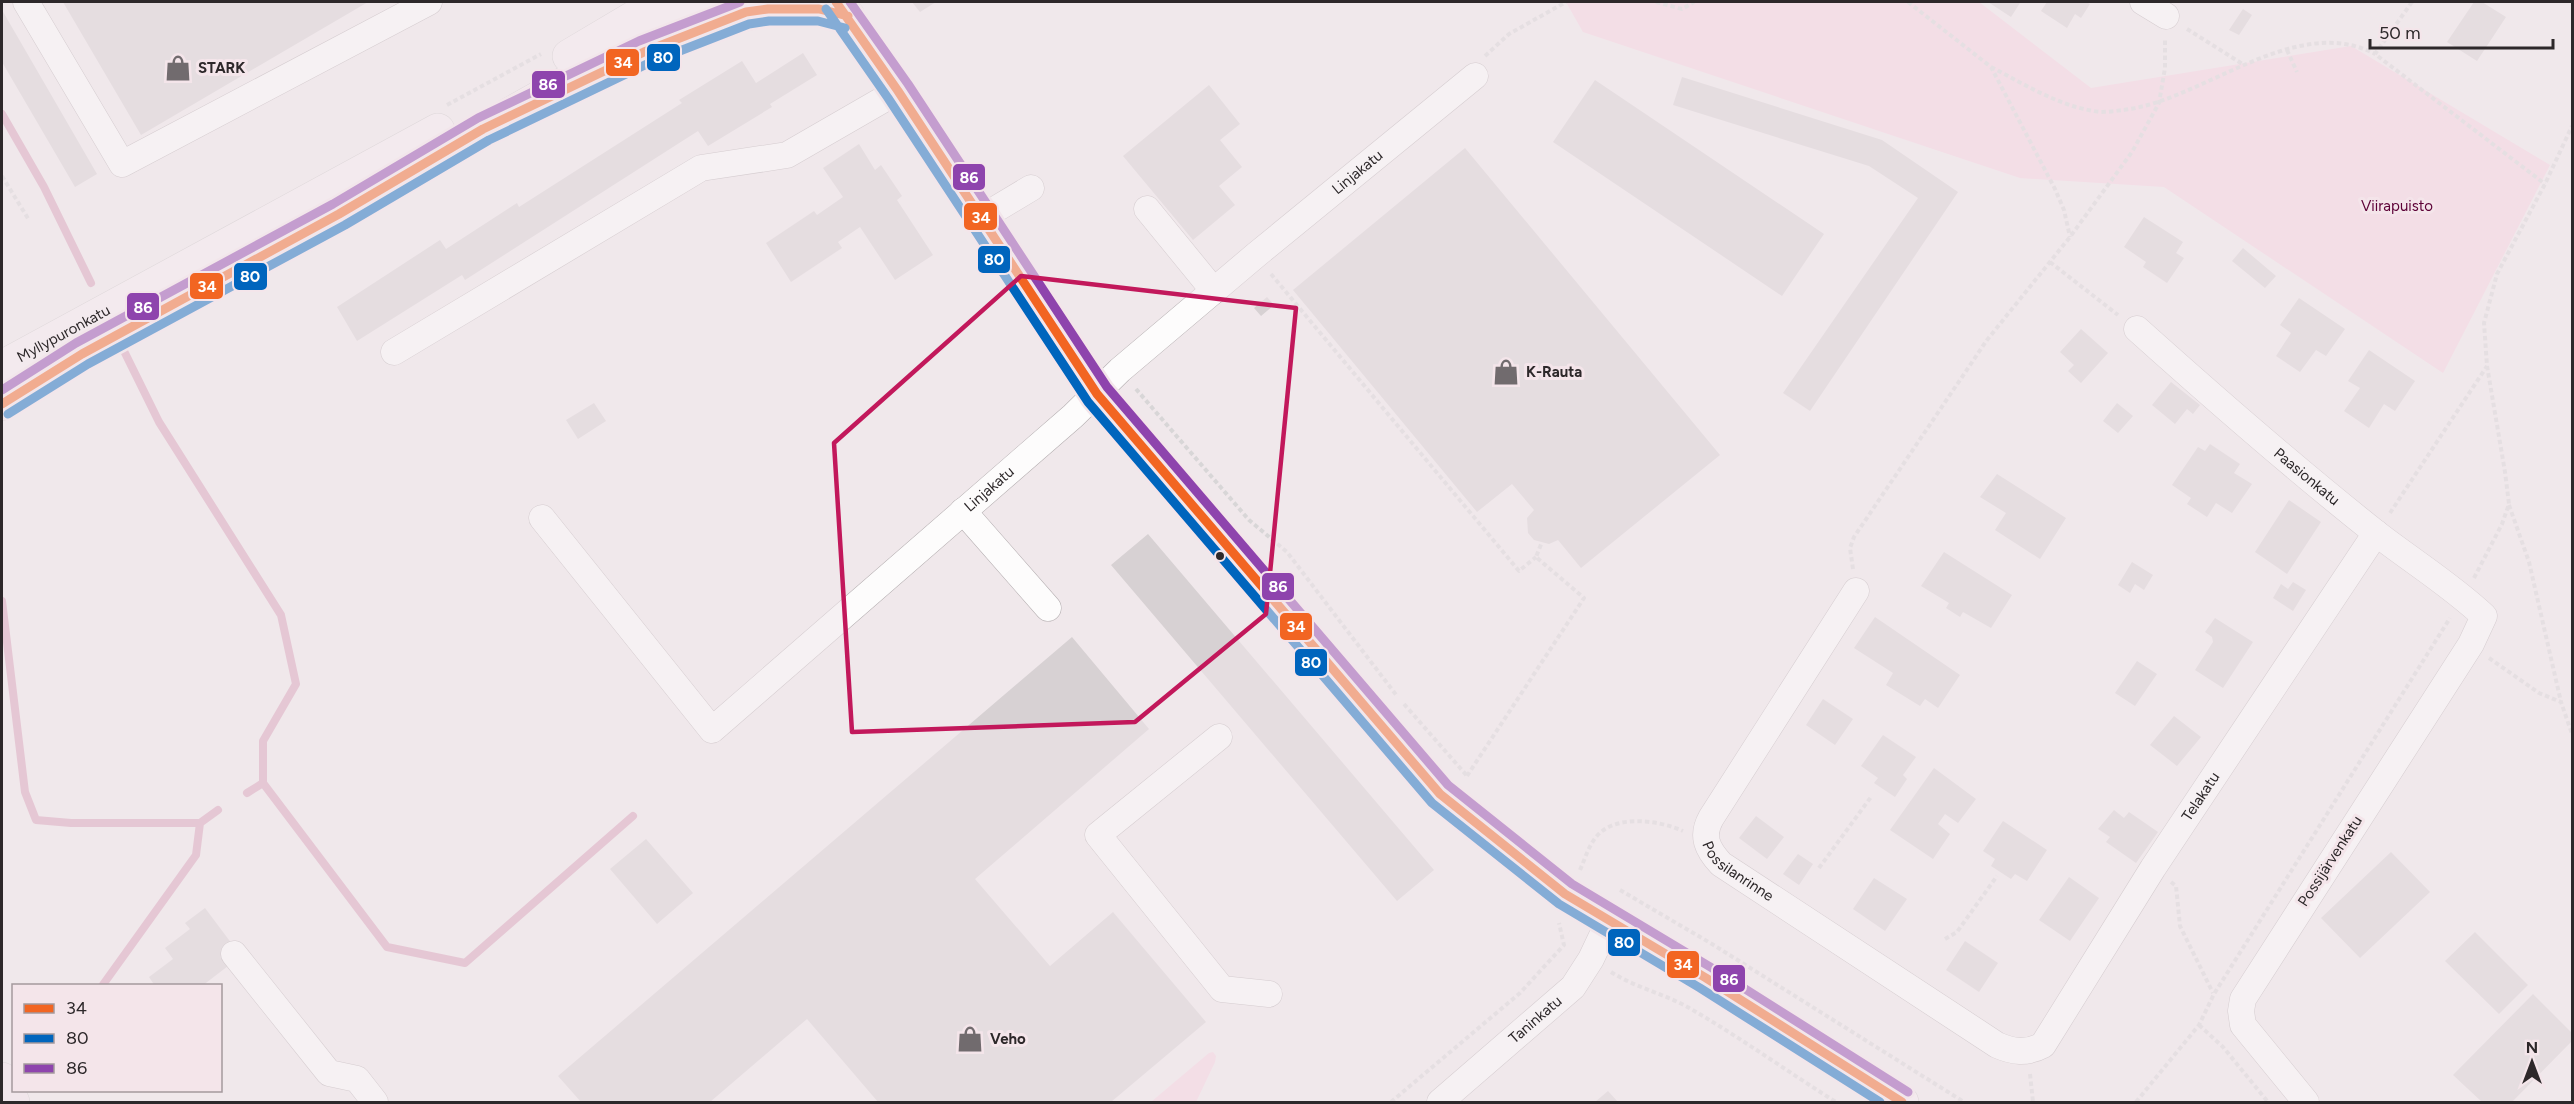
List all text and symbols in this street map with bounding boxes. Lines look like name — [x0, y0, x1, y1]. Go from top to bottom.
scale bar — [2370, 12, 2553, 50]
text: 50 m — [2379, 22, 2421, 44]
line badge: 80 — [646, 43, 681, 72]
line badge: 34 — [605, 48, 640, 77]
text: 80 — [653, 48, 673, 67]
shop icon: STARK — [163, 53, 193, 83]
text: 34 — [613, 53, 633, 72]
place label: STARK — [198, 59, 245, 77]
line badge: 86 — [531, 70, 566, 99]
text: 86 — [538, 75, 558, 94]
street label: Linjakatu — [1328, 146, 1386, 198]
line badge: 86 — [952, 163, 986, 191]
text: 86 — [959, 168, 979, 187]
park label: Viirapuisto — [2361, 197, 2433, 215]
line badge: 34 — [963, 202, 998, 231]
text: 34 — [971, 208, 991, 227]
line badge: 80 — [977, 245, 1011, 274]
text: 80 — [984, 250, 1004, 269]
line badge: 80 — [233, 262, 268, 291]
text: 80 — [240, 267, 260, 286]
line badge: 34 — [189, 272, 224, 300]
text: 34 — [197, 277, 217, 296]
line badge: 86 — [126, 292, 160, 321]
text: 86 — [133, 298, 153, 317]
street label: Myllypuronkatu — [14, 301, 113, 366]
shop icon: K-Rauta — [1491, 357, 1521, 387]
place label: K-Rauta — [1526, 363, 1582, 381]
street label: Paasionkatu — [2270, 444, 2343, 509]
street label: Linjakatu — [960, 462, 1018, 516]
unlabelled marker — [1214, 550, 1226, 562]
line badge: 86 — [1261, 572, 1295, 601]
text: 86 — [1268, 577, 1288, 596]
line badge: 34 — [1279, 612, 1313, 641]
text: 34 — [1286, 617, 1306, 636]
line badge: 80 — [1294, 648, 1328, 677]
text: 80 — [1301, 653, 1321, 672]
street label: Telakatu — [2178, 768, 2223, 824]
street label: Possijärvenkatu — [2294, 812, 2366, 910]
street label: Possilanrinne — [1698, 839, 1777, 905]
line badge: 80 — [1607, 928, 1641, 957]
text: 80 — [1614, 933, 1634, 952]
line badge: 34 — [1666, 950, 1700, 979]
text: 34 — [1673, 955, 1693, 974]
line badge: 86 — [1712, 964, 1746, 993]
text: 86 — [1719, 970, 1739, 989]
legend — [12, 984, 222, 1092]
street label: Taninkatu — [1505, 992, 1565, 1047]
text: 34 — [66, 997, 87, 1019]
shop icon: Veho — [955, 1024, 985, 1054]
text: 80 — [66, 1027, 89, 1049]
place label: Veho — [990, 1030, 1026, 1048]
north arrow — [2502, 1032, 2562, 1092]
text: N — [2526, 1038, 2538, 1057]
text: 86 — [66, 1057, 87, 1079]

